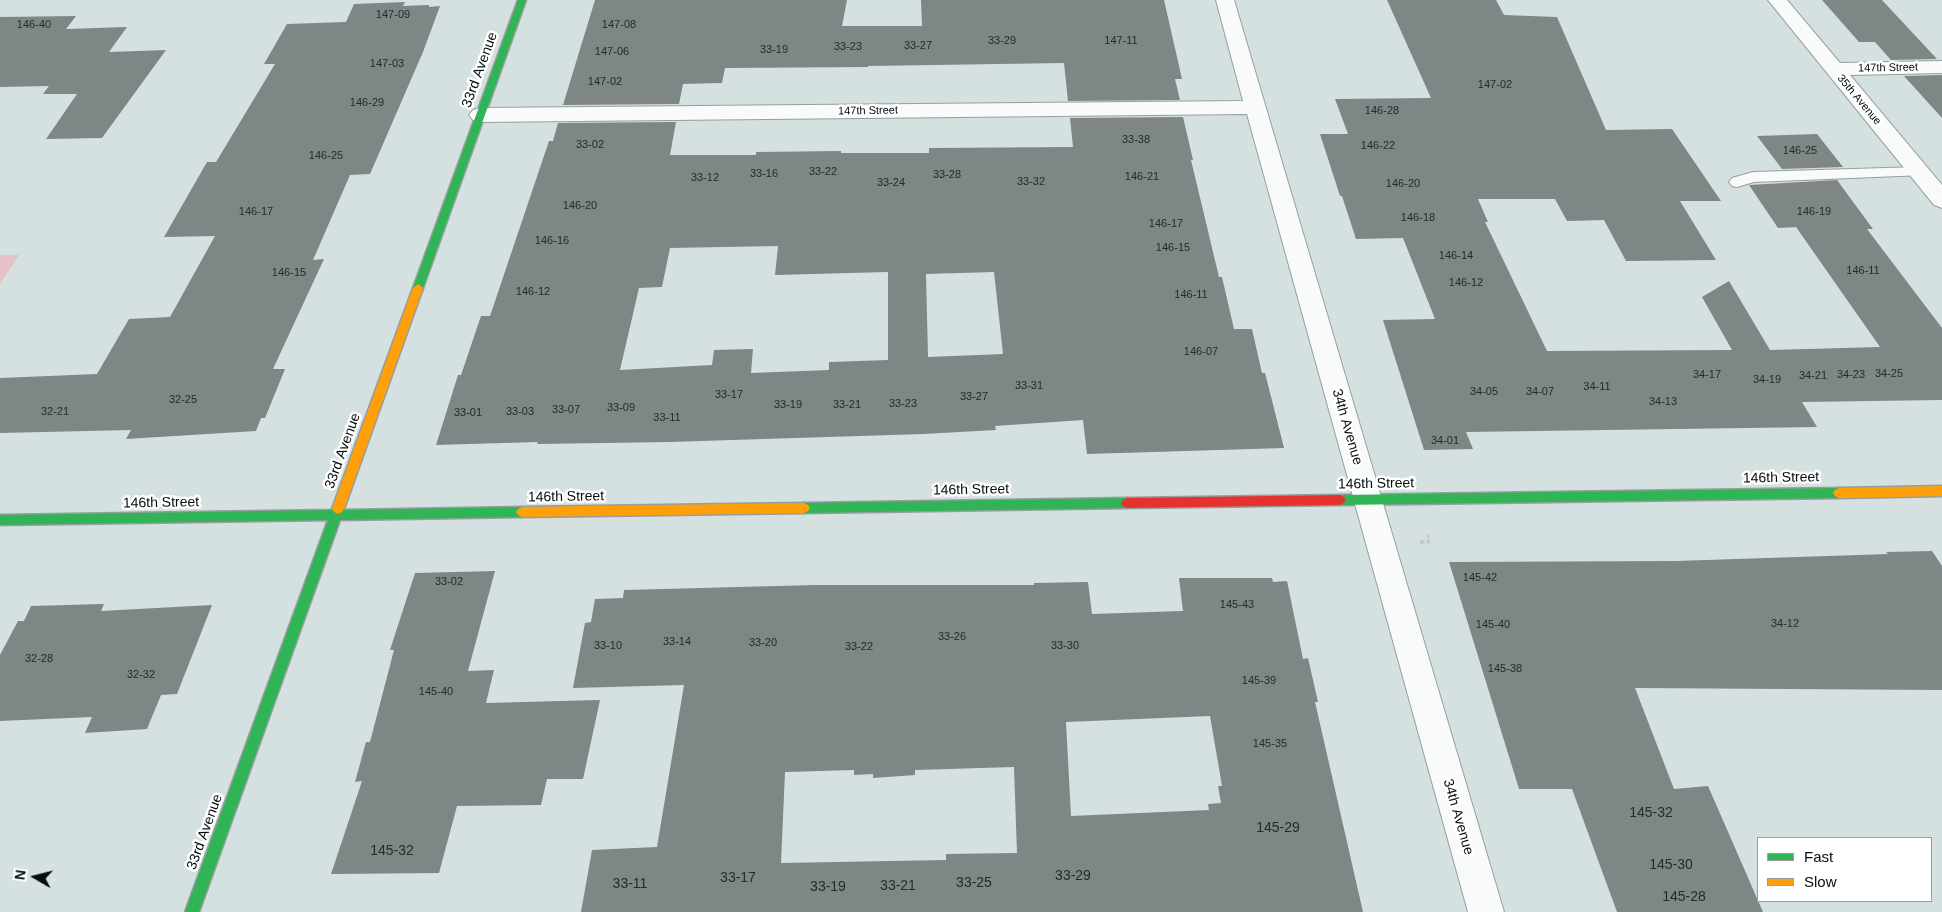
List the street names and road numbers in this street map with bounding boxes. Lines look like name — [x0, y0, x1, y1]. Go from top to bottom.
street label: 33rd Avenue — [459, 30, 501, 110]
street label: 147th Street — [1858, 61, 1918, 75]
street label: 35th Avenue — [1834, 72, 1884, 128]
street label: 147th Street — [838, 104, 898, 118]
street label: 34th Avenue — [1328, 387, 1366, 467]
street label: 33rd Avenue — [322, 411, 364, 491]
street label: 146th Street — [1743, 469, 1819, 487]
street label: 146th Street — [1338, 475, 1414, 493]
street label: 146th Street — [933, 481, 1009, 499]
street label: 146th Street — [528, 488, 604, 506]
street label: 146th Street — [123, 494, 199, 512]
street label: 34th Avenue — [1439, 777, 1477, 857]
street label: 33rd Avenue — [184, 792, 226, 872]

